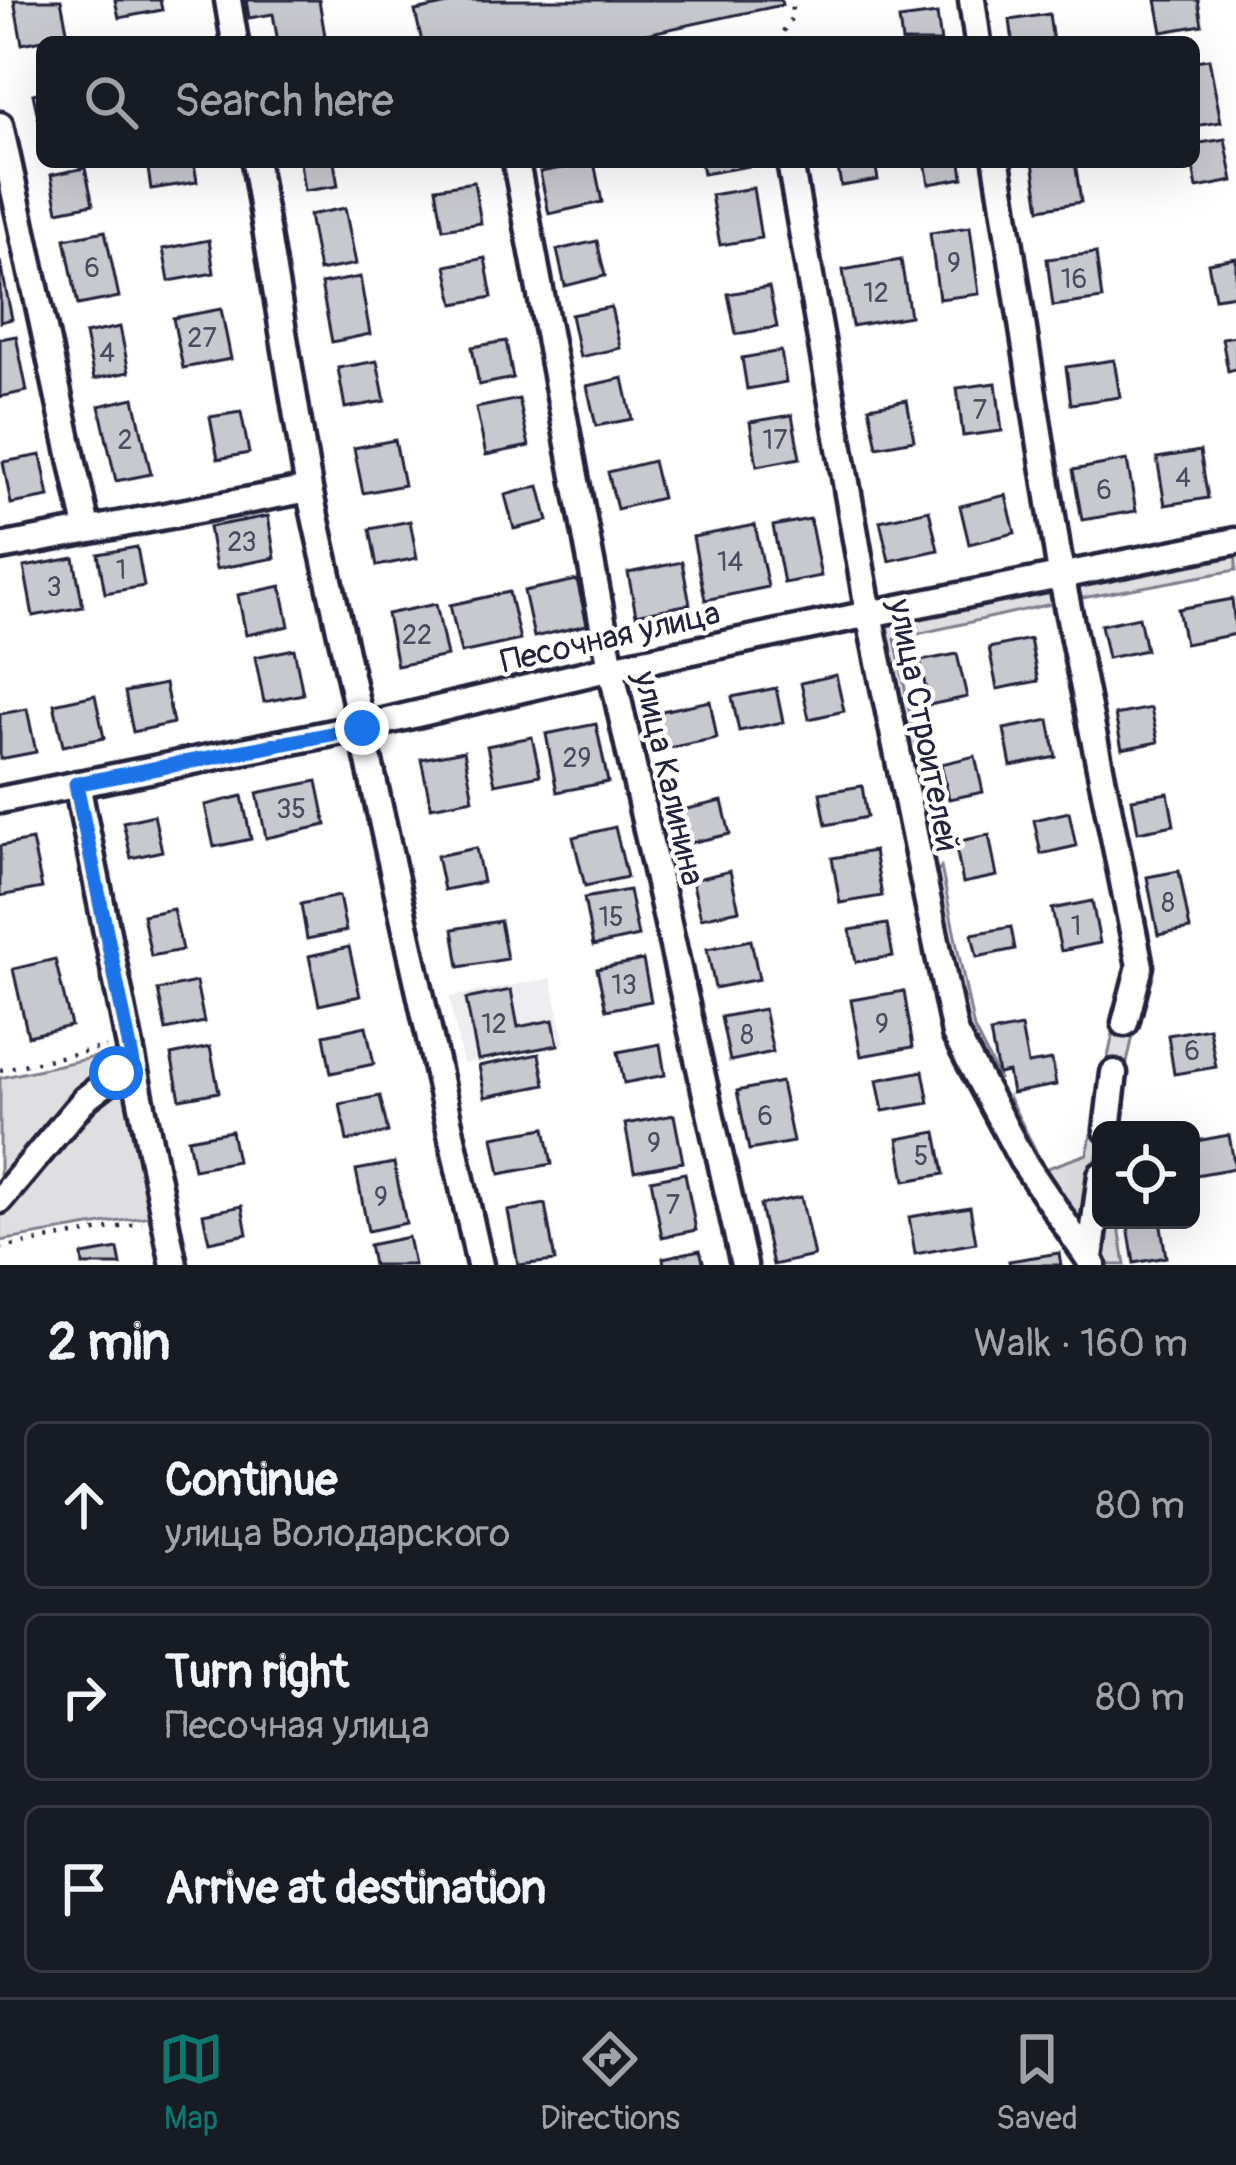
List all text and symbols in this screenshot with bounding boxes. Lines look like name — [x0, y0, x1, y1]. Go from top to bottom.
search box — [36, 36, 1200, 168]
icon: search — [78, 69, 144, 135]
text: Search here — [174, 74, 394, 130]
house number: 9 — [947, 247, 961, 280]
house number: 6 — [84, 252, 100, 285]
house number: 16 — [1061, 263, 1087, 296]
house number: 12 — [863, 277, 889, 310]
house number: 27 — [187, 322, 217, 355]
house number: 4 — [99, 337, 115, 370]
house number: 7 — [973, 394, 987, 427]
house number: 2 — [117, 424, 133, 457]
house number: 17 — [763, 424, 787, 457]
house number: 4 — [1175, 462, 1191, 495]
house number: 6 — [1096, 474, 1112, 507]
house number: 23 — [227, 526, 257, 559]
house number: 14 — [717, 546, 743, 579]
house number: 1 — [116, 554, 126, 587]
house number: 3 — [46, 571, 62, 604]
street label: Песочная улица — [497, 592, 724, 683]
street label: улица Строителей — [879, 595, 968, 855]
house number: 22 — [402, 619, 432, 652]
street label: улица Калинина — [624, 666, 713, 889]
route end — [335, 701, 389, 755]
house number: 29 — [563, 742, 592, 775]
house number: 35 — [276, 793, 306, 826]
house number: 8 — [1161, 887, 1175, 920]
house number: 15 — [598, 901, 624, 934]
house number: 1 — [1071, 910, 1081, 943]
house number: 13 — [611, 969, 637, 1002]
house number: 12 — [481, 1008, 507, 1041]
house number: 9 — [875, 1008, 889, 1041]
house number: 8 — [740, 1019, 754, 1052]
house number: 6 — [1184, 1035, 1200, 1068]
route start — [89, 1046, 143, 1100]
house number: 6 — [757, 1100, 773, 1133]
map controls — [1092, 1121, 1200, 1229]
button: locate — [1092, 1121, 1200, 1229]
house number: 9 — [647, 1127, 661, 1160]
house number: 5 — [914, 1140, 928, 1173]
house number: 9 — [374, 1181, 388, 1214]
house number: 7 — [666, 1189, 680, 1222]
text: 2 min — [48, 1311, 170, 1375]
text: Walk · 160 m — [974, 1319, 1188, 1368]
text: Continue — [165, 1453, 338, 1509]
icon: ahead — [51, 1472, 117, 1538]
text: 80 m — [1096, 1481, 1185, 1530]
text: улица Володарского — [165, 1509, 510, 1558]
text: Turn right — [165, 1645, 349, 1701]
icon: right — [51, 1664, 117, 1730]
text: 80 m — [1096, 1673, 1185, 1722]
text: Песочная улица — [165, 1701, 430, 1750]
icon: arrive — [51, 1856, 117, 1922]
text: Arrive at destination — [165, 1861, 546, 1917]
tab: Map — [158, 2026, 224, 2139]
tab: Directions — [540, 2026, 680, 2139]
tab: Saved — [996, 2026, 1078, 2139]

